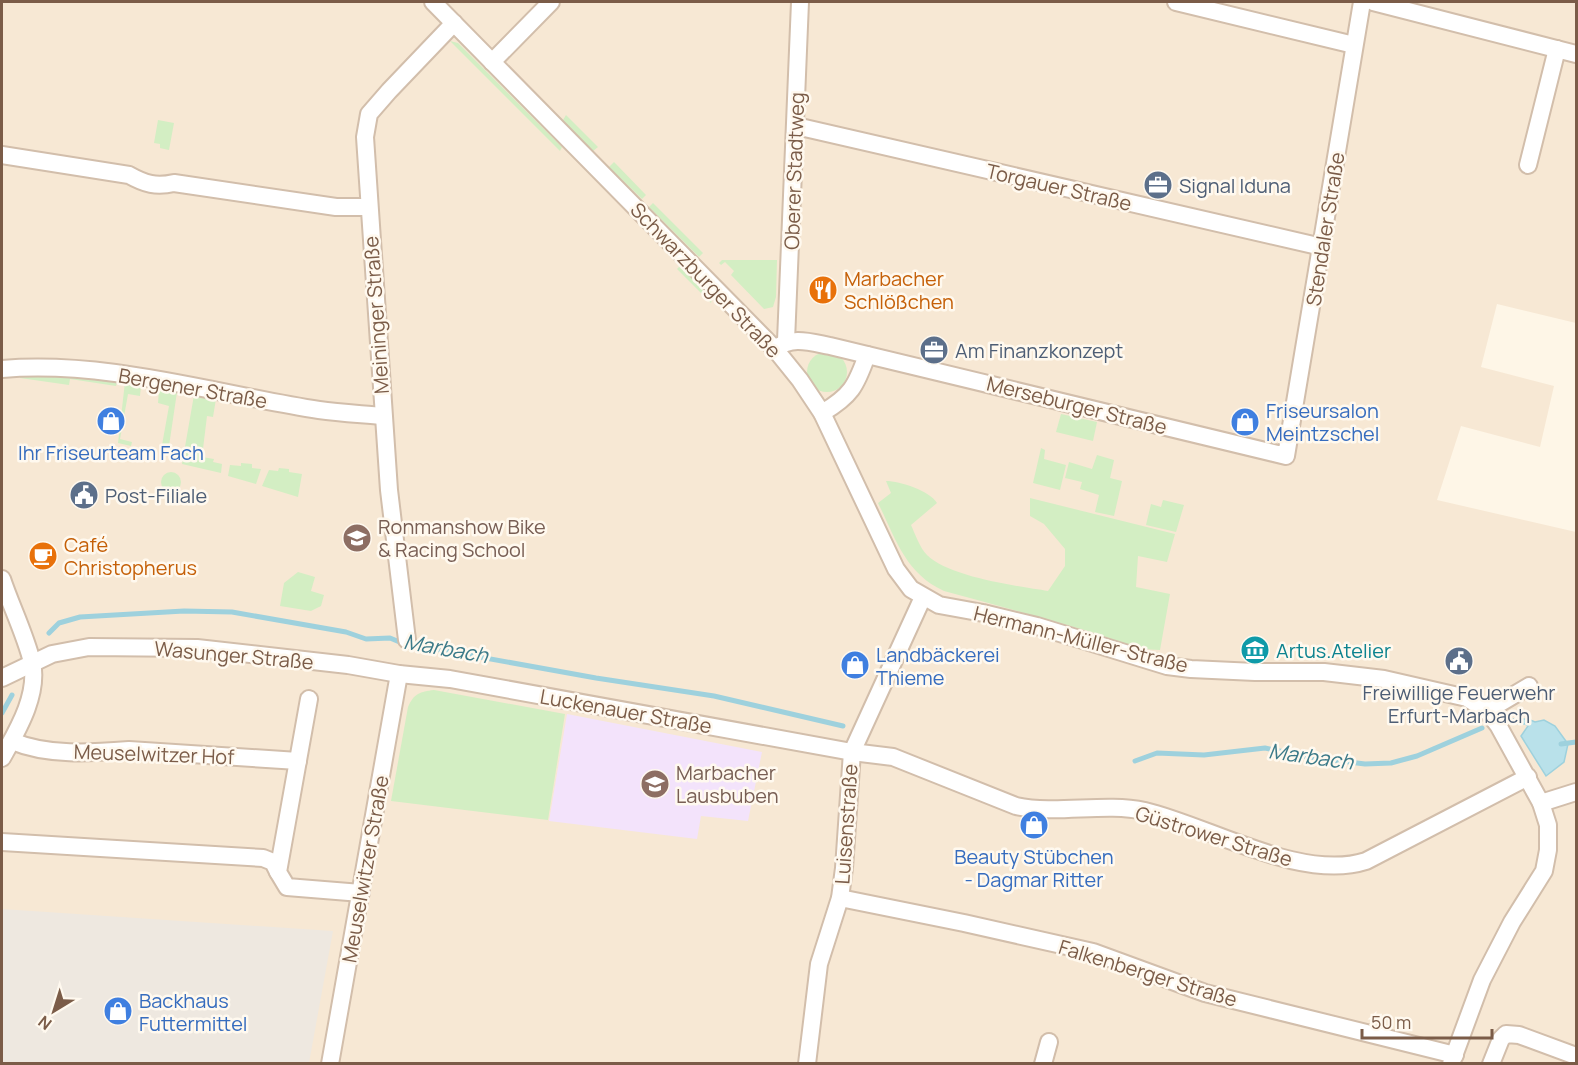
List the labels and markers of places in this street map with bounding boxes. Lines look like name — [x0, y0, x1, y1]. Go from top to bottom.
office icon: Signal Iduna — [1142, 169, 1174, 201]
place label: Signal Iduna — [1179, 172, 1291, 199]
place label: Marbacher Schlößchen — [844, 265, 954, 315]
restaurant icon: Marbacher Schlößchen — [807, 274, 839, 306]
office icon: Am Finanzkonzept — [918, 334, 950, 366]
place label: Am Finanzkonzept — [955, 337, 1123, 364]
place label: Friseursalon Meintzschel — [1266, 397, 1379, 447]
shop icon: Ihr Friseurteam Fach — [95, 405, 127, 437]
shop icon: Friseursalon Meintzschel — [1229, 406, 1261, 438]
place label: Ihr Friseurteam Fach — [18, 439, 204, 466]
public building icon: Post-Filiale — [68, 479, 100, 511]
place label: Post-Filiale — [105, 482, 207, 509]
place label: Ronmanshow Bike & Racing School — [378, 513, 546, 563]
school or university icon: Ronmanshow Bike & Racing School — [341, 522, 373, 554]
place label: Café Christopherus — [64, 531, 197, 581]
cafe icon: Café Christopherus — [27, 540, 59, 572]
museum icon: Artus.Atelier — [1239, 634, 1271, 666]
place label: Artus.Atelier — [1276, 637, 1391, 664]
place label: Landbäckerei Thieme — [876, 641, 1000, 691]
public building icon: Freiwillige Feuerwehr Erfurt-Marbach — [1443, 645, 1475, 677]
shop icon: Landbäckerei Thieme — [839, 649, 871, 681]
place label: Freiwillige Feuerwehr Erfurt-Marbach — [1363, 679, 1555, 729]
place label: Marbacher Lausbuben — [676, 759, 779, 809]
school or university icon: Marbacher Lausbuben — [639, 768, 671, 800]
shop icon: Beauty Stübchen - Dagmar Ritter — [1018, 809, 1050, 841]
place label: Beauty Stübchen - Dagmar Ritter — [954, 843, 1114, 893]
place label: Backhaus Futtermittel — [139, 987, 248, 1037]
shop icon: Backhaus Futtermittel — [102, 995, 134, 1027]

